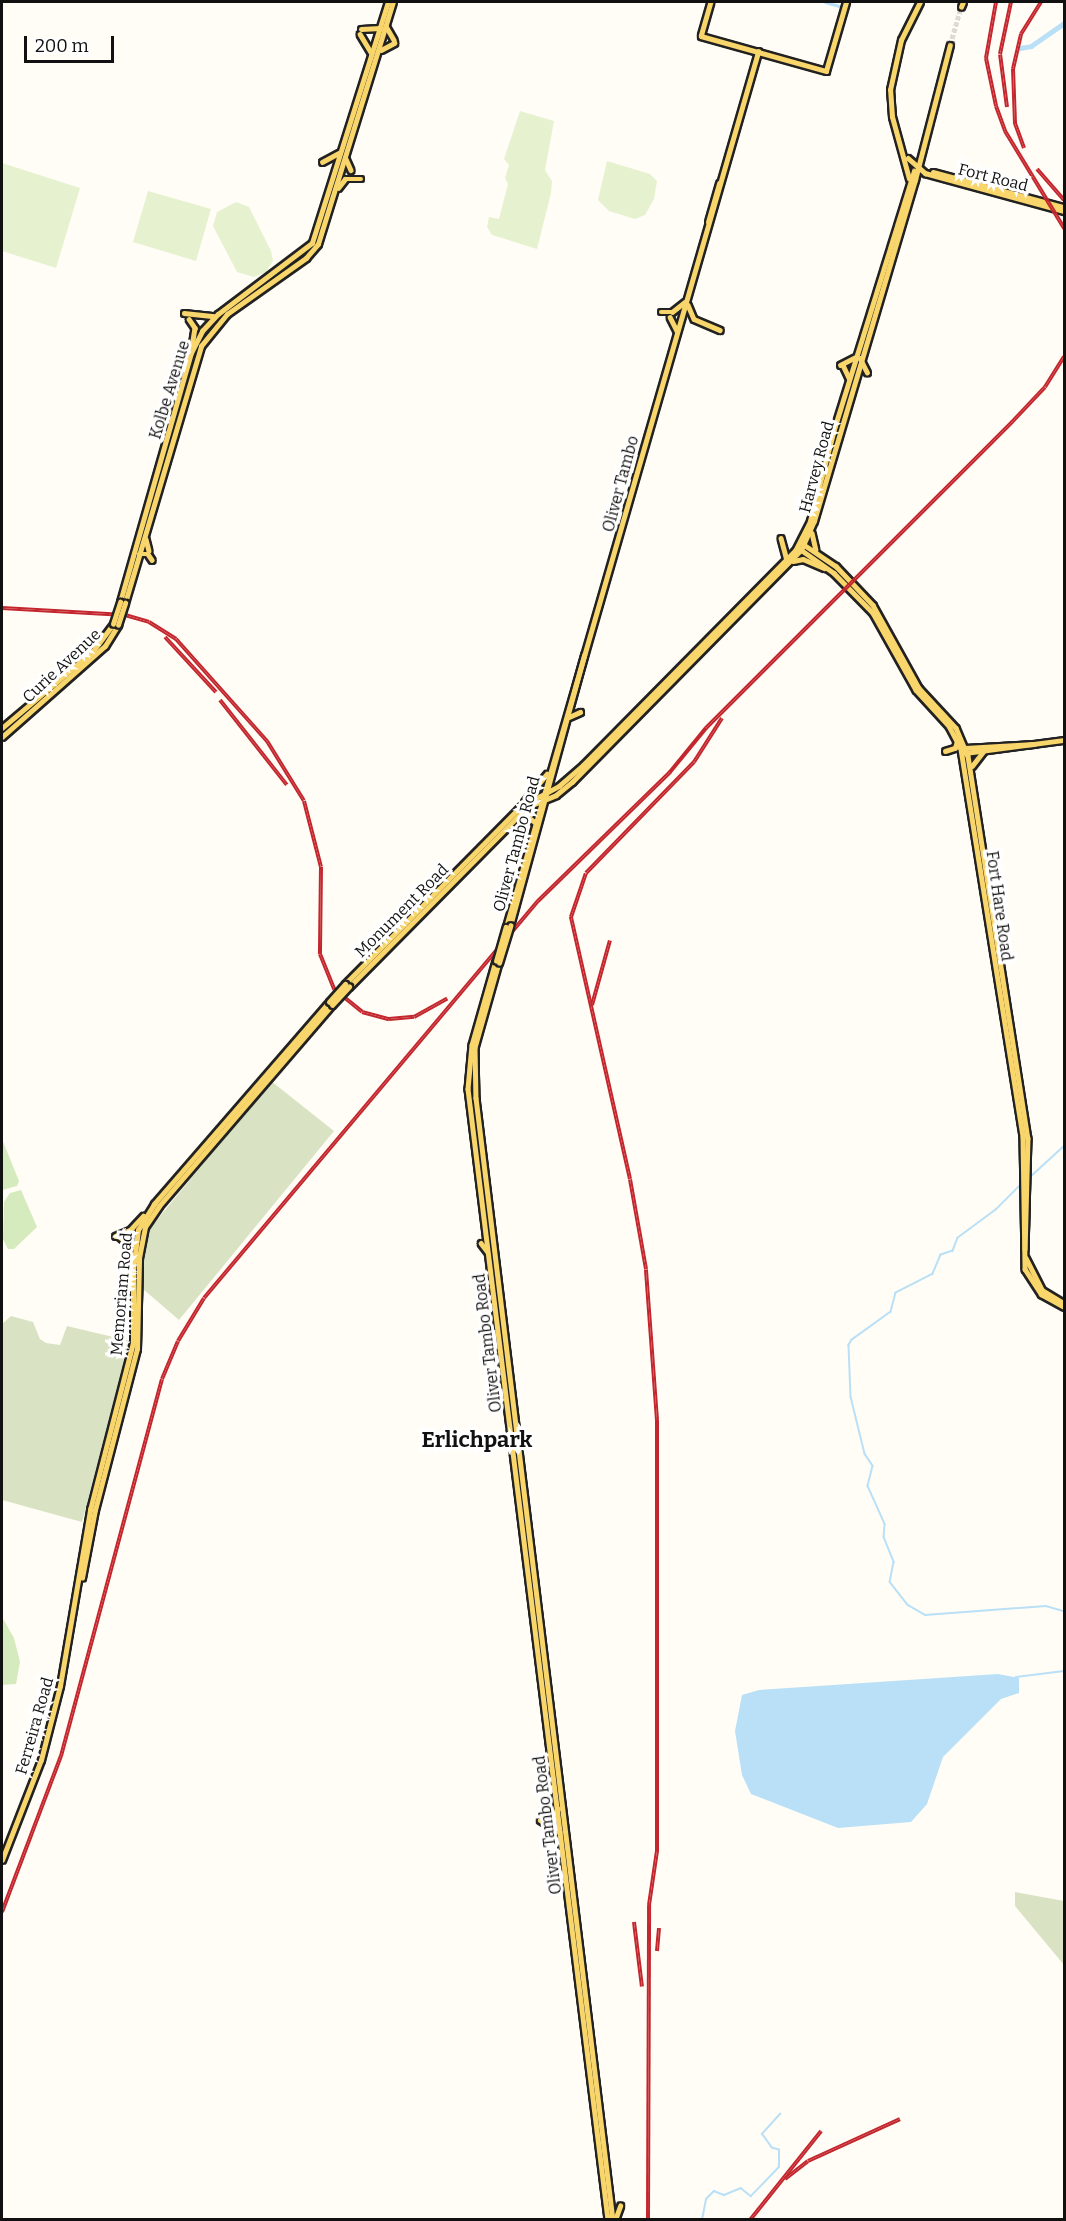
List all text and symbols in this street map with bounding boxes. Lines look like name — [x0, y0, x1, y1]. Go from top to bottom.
scale bar — [27, 24, 117, 62]
text: 200 m — [35, 35, 89, 57]
street label: Fort Road — [956, 160, 1030, 196]
street label: Kolbe Avenue — [146, 338, 194, 442]
street label: Harvey Road — [796, 419, 838, 515]
street label: Oliver Tambo — [599, 434, 643, 534]
street label: Curie Avenue — [19, 625, 105, 707]
street label: Oliver Tambo Road — [490, 774, 544, 914]
street label: Fort Hare Road — [982, 850, 1016, 962]
street label: Monument Road — [351, 860, 453, 962]
street label: Memoriam Road — [107, 1232, 137, 1356]
street label: Oliver Tambo Road — [470, 1272, 506, 1414]
district label: Erlichpark — [422, 1427, 532, 1453]
street label: Ferreira Road — [12, 1675, 58, 1777]
street label: Oliver Tambo Road — [530, 1754, 566, 1896]

